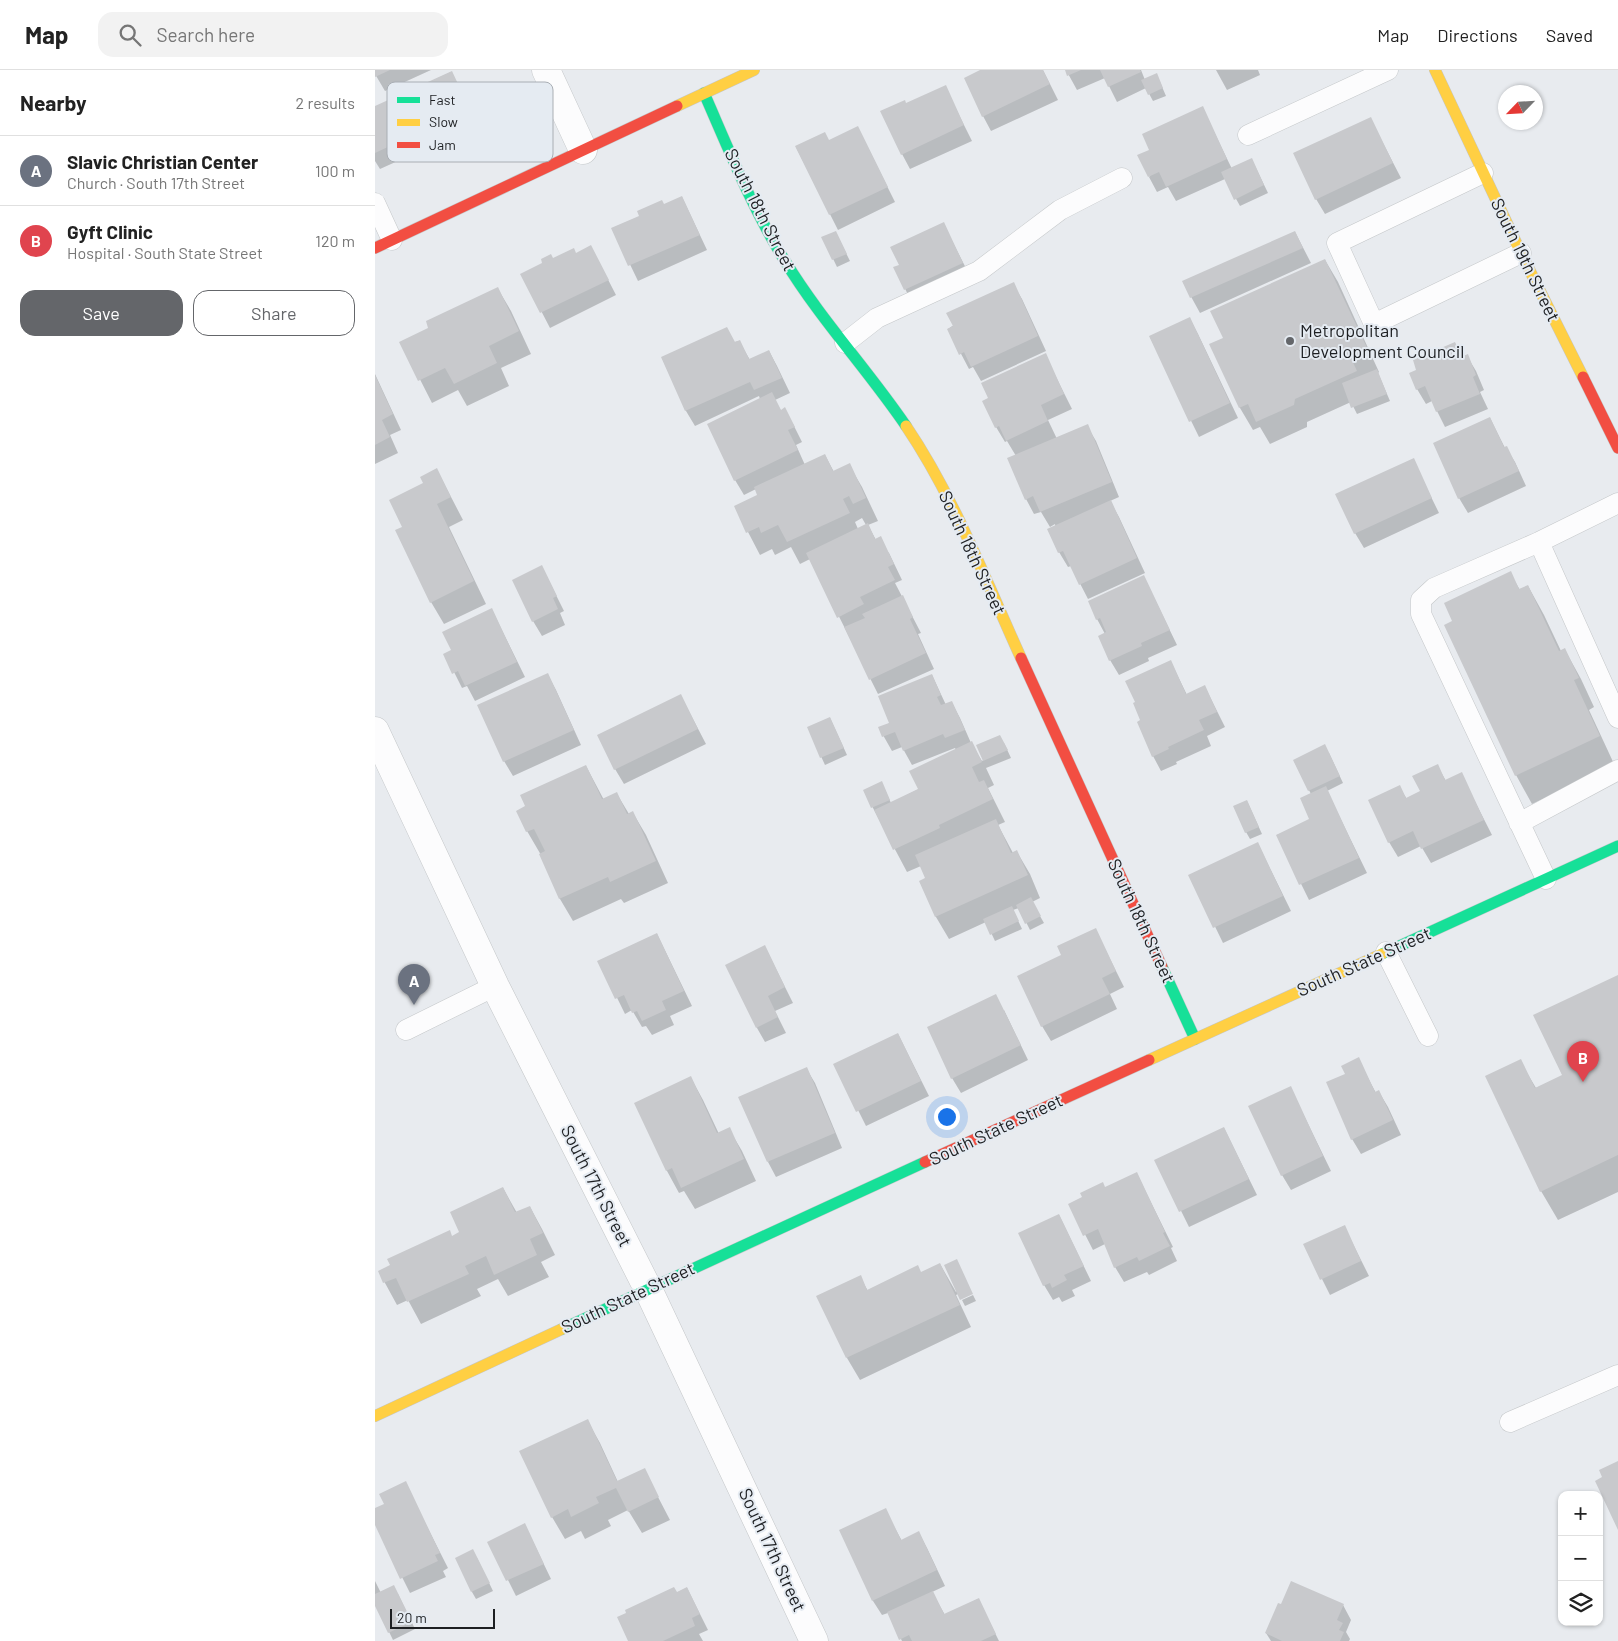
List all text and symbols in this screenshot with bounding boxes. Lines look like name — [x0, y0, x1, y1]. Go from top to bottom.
search box — [98, 12, 448, 57]
text: Map — [25, 20, 68, 49]
icon: search — [116, 21, 144, 49]
text: Search here — [156, 23, 255, 46]
text: Map — [1377, 24, 1409, 46]
text: Directions — [1437, 24, 1518, 46]
text: Saved — [1546, 24, 1593, 46]
legend — [387, 82, 553, 162]
north arrow — [1498, 85, 1543, 130]
text: Nearby — [20, 90, 86, 115]
text: Fast — [429, 91, 455, 108]
text: 2 results — [296, 93, 355, 112]
text: Slow — [429, 113, 458, 130]
text: Jam — [429, 136, 456, 153]
street label: South 18th Street — [721, 145, 801, 274]
text: Slavic Christian Center — [67, 150, 258, 173]
text: A — [31, 161, 41, 180]
text: 100 m — [315, 161, 355, 180]
text: Church · South 17th Street — [67, 173, 245, 192]
street label: South 19th Street — [1487, 194, 1565, 325]
text: Gyft Clinic — [67, 220, 153, 243]
text: B — [31, 231, 41, 250]
text: 120 m — [315, 231, 355, 250]
text: Hospital · South State Street — [67, 243, 263, 262]
button: Save — [20, 290, 183, 336]
button: Share — [193, 290, 355, 336]
place label: Metropolitan Development Council — [1300, 319, 1464, 362]
marker: Metropolitan Development Council — [1284, 335, 1296, 347]
street label: South 18th Street — [935, 487, 1011, 618]
street label: South 18th Street — [1104, 855, 1180, 986]
street label: South State Street — [1293, 922, 1434, 1001]
pin: A — [398, 964, 430, 1005]
pin: B — [1567, 1041, 1599, 1082]
street label: South State Street — [925, 1089, 1066, 1170]
your location — [934, 1104, 960, 1130]
street label: South 17th Street — [557, 1121, 637, 1250]
street label: South State Street — [557, 1257, 698, 1338]
street label: South 17th Street — [735, 1484, 811, 1615]
map controls — [1558, 1491, 1603, 1626]
button: + — [1558, 1491, 1603, 1536]
button: − — [1558, 1536, 1603, 1581]
button: layers — [1558, 1581, 1603, 1626]
scale bar — [390, 1606, 495, 1629]
text: 20 m — [397, 1609, 427, 1626]

